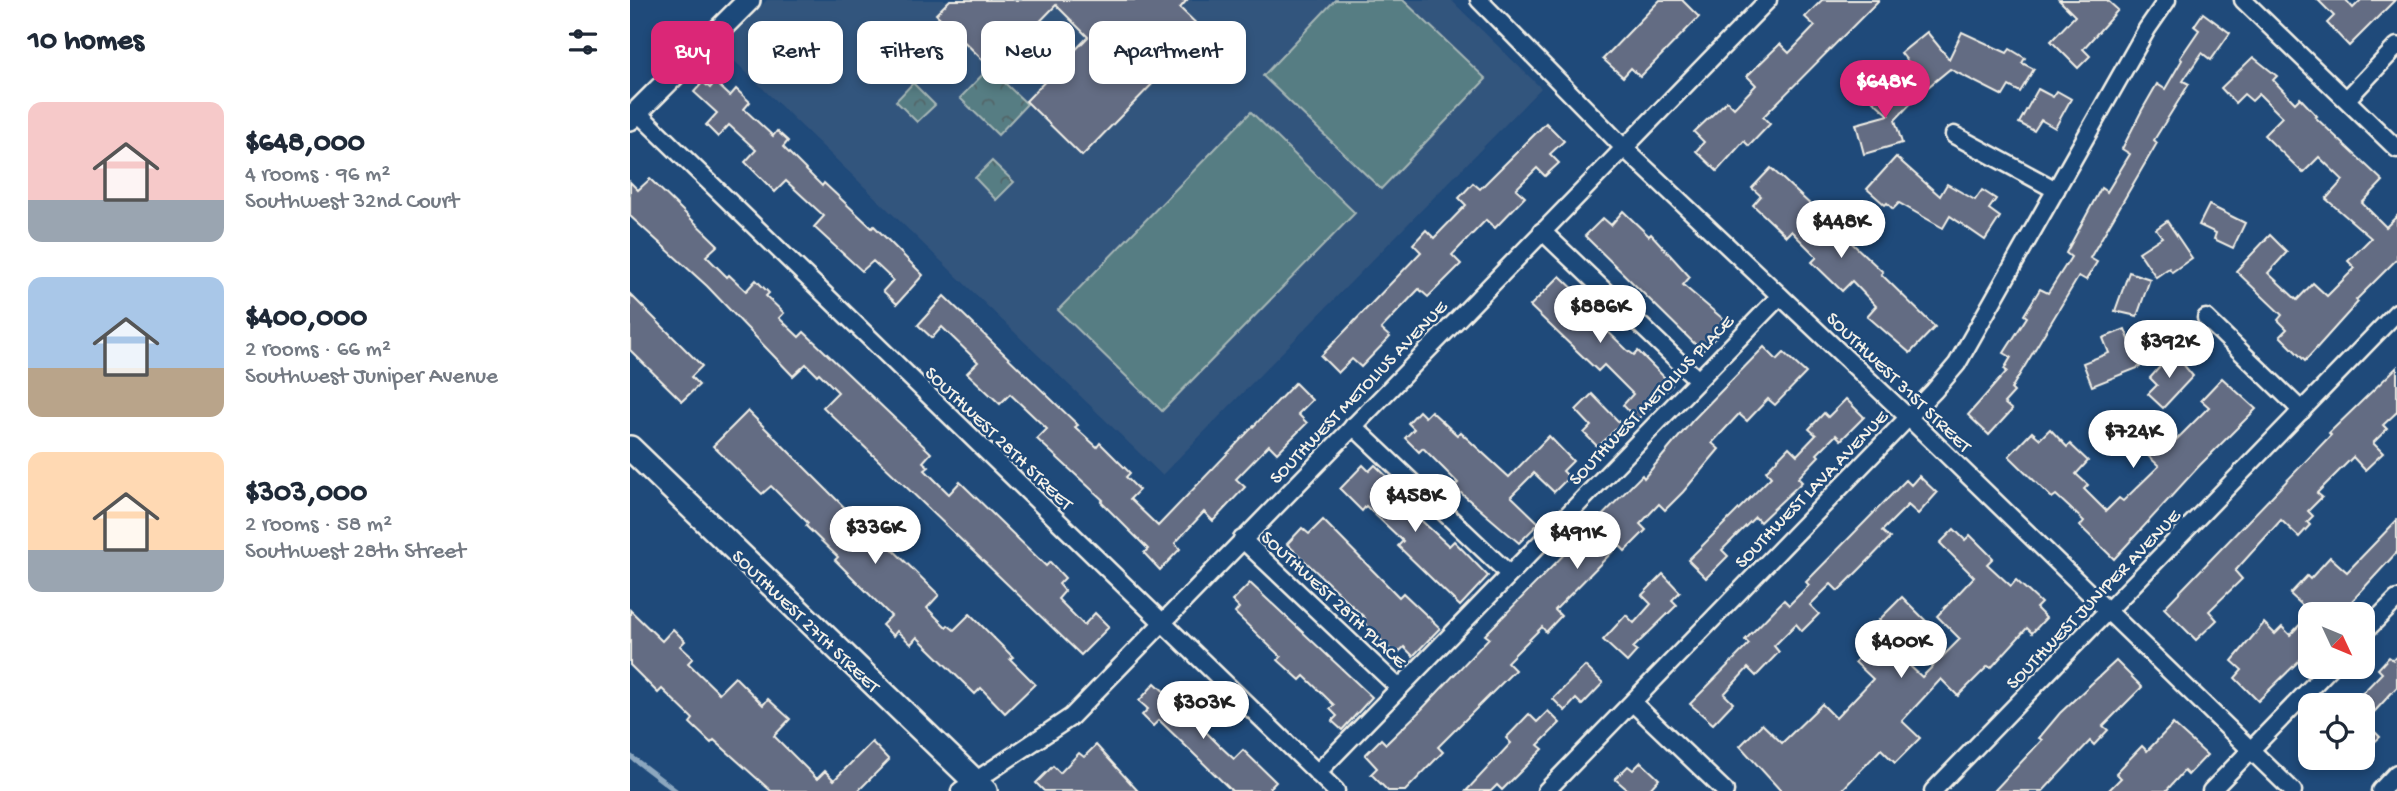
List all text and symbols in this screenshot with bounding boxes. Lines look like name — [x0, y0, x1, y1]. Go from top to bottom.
chip: Buy — [651, 21, 734, 84]
chip: Rent — [748, 21, 843, 84]
chip: Filters — [857, 21, 967, 84]
chip: New — [981, 21, 1075, 84]
chip: Apartment — [1089, 21, 1246, 84]
icon: filters — [564, 23, 602, 61]
text: 10 homes — [28, 25, 144, 60]
pin: $648K — [1836, 60, 1934, 120]
text: $648K — [1856, 69, 1914, 96]
text: $648,000 — [245, 127, 365, 162]
icon: home — [84, 130, 168, 214]
text: 4 rooms · 96 m² — [245, 162, 390, 189]
text: Southwest 32nd Court — [245, 189, 459, 216]
pin: $448K — [1792, 201, 1890, 260]
text: $448K — [1812, 209, 1870, 236]
pin: $886K — [1551, 286, 1649, 345]
text: $886K — [1570, 294, 1630, 321]
street label: SOUTHWEST METOLIUS AVENUE — [1266, 296, 1454, 490]
text: $400,000 — [245, 302, 367, 337]
icon: home — [84, 305, 168, 389]
street label: SOUTHWEST 31ST STREET — [1820, 308, 1976, 459]
street label: SOUTHWEST METOLIUS PLACE — [1565, 310, 1741, 492]
pin: $392K — [2120, 320, 2218, 380]
text: $392K — [2140, 329, 2198, 356]
text: 2 rooms · 66 m² — [245, 337, 391, 364]
street label: SOUTHWEST 28TH STREET — [919, 363, 1077, 517]
text: Southwest Juniper Avenue — [245, 364, 498, 391]
street label: SOUTHWEST LAVA AVENUE — [1731, 406, 1895, 574]
pin: $724K — [2084, 410, 2182, 470]
text: $724K — [2104, 419, 2162, 446]
pin: $458K — [1366, 475, 1464, 534]
text: $303,000 — [245, 477, 367, 512]
icon: home — [84, 480, 168, 564]
text: $458K — [1386, 483, 1444, 510]
street label: SOUTHWEST JUNIPER AVENUE — [2002, 505, 2188, 695]
pin: $336K — [826, 506, 924, 566]
text: 2 rooms · 58 m² — [245, 512, 392, 539]
pin: $491K — [1528, 512, 1626, 571]
text: $336K — [846, 515, 904, 542]
text: $491K — [1550, 520, 1604, 547]
street label: SOUTHWEST 28TH PLACE — [1255, 527, 1411, 675]
text: Southwest 28th Street — [245, 539, 466, 566]
street label: SOUTHWEST 27TH STREET — [726, 546, 884, 700]
north arrow — [2298, 602, 2375, 679]
map controls — [2298, 602, 2375, 770]
pin: $400K — [1852, 620, 1950, 680]
text: $400K — [1871, 629, 1931, 656]
pin: $303K — [1154, 682, 1252, 741]
text: $303K — [1173, 690, 1233, 717]
button: locate — [2298, 693, 2375, 770]

